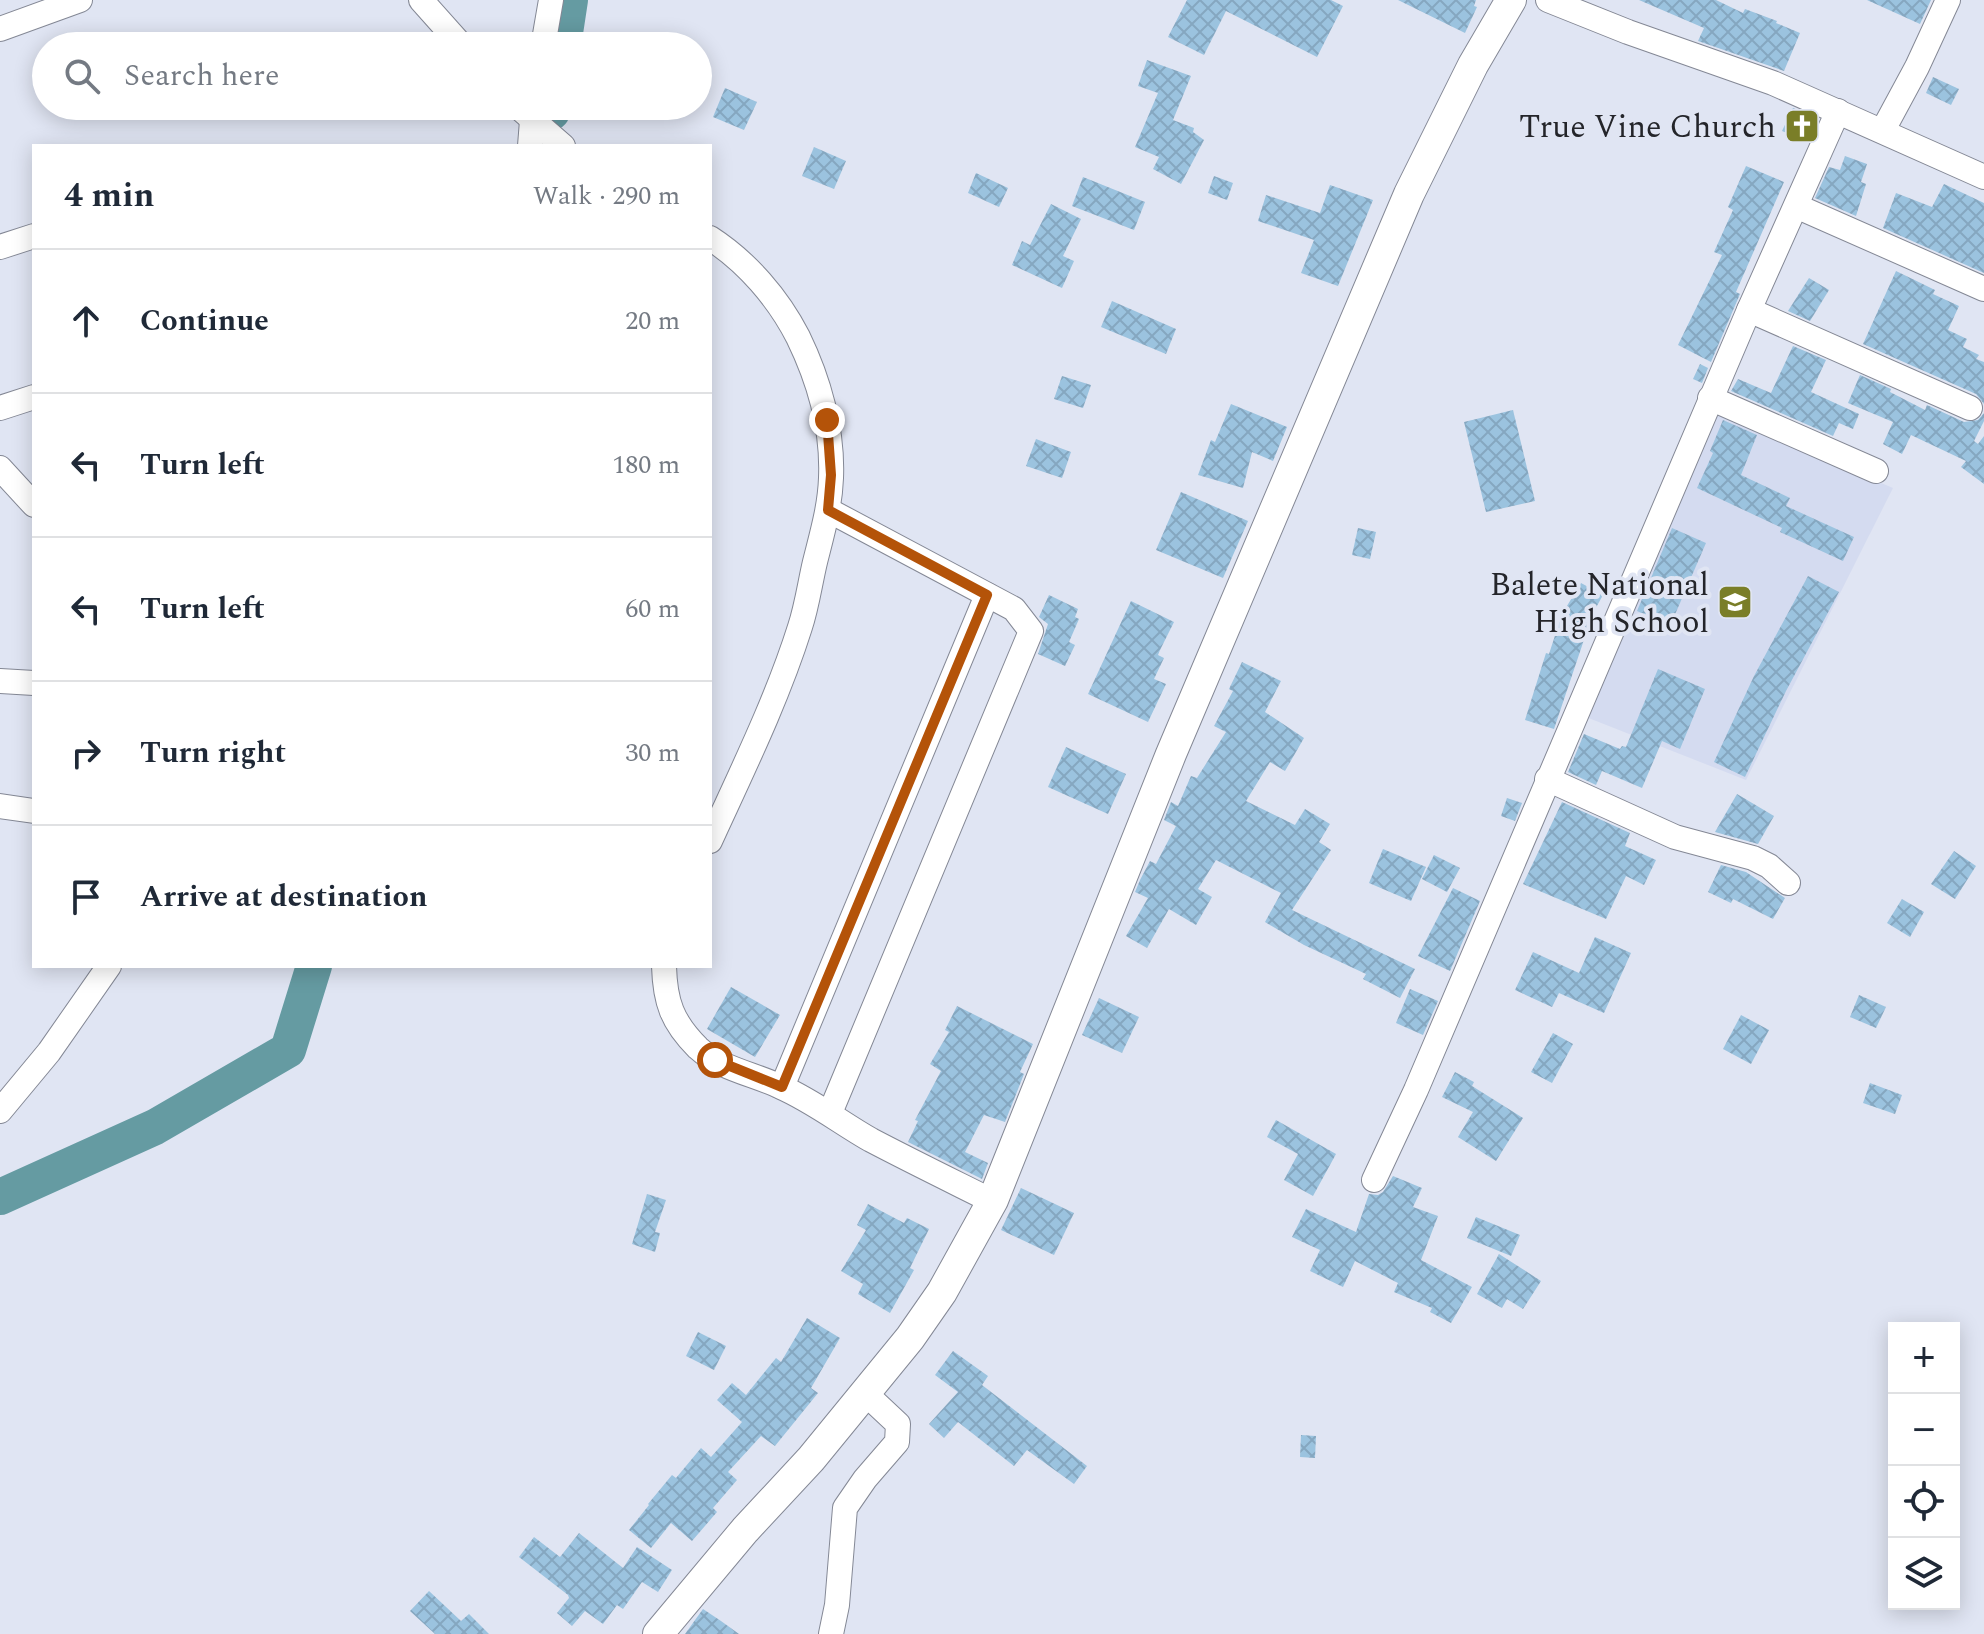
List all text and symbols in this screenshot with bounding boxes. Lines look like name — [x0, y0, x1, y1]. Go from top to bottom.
search box — [32, 32, 712, 120]
text: Search here — [124, 53, 280, 99]
icon: search — [60, 54, 104, 98]
place label: True Vine Church — [1519, 103, 1776, 152]
church icon: True Vine Church — [1783, 107, 1821, 145]
text: 4 min — [64, 170, 154, 222]
text: Walk · 290 m — [533, 176, 680, 216]
text: Continue — [140, 298, 269, 344]
icon: ahead — [64, 299, 108, 343]
text: 20 m — [625, 301, 680, 341]
route end — [809, 402, 845, 438]
text: Turn left — [140, 442, 265, 488]
icon: left — [64, 443, 108, 487]
text: 180 m — [612, 445, 680, 485]
place label: Balete National High School — [1490, 561, 1709, 647]
school or university icon: Balete National High School — [1716, 583, 1754, 621]
text: Turn left — [140, 586, 265, 632]
icon: left — [64, 587, 108, 631]
text: 60 m — [625, 589, 680, 629]
text: Turn right — [140, 730, 286, 776]
icon: right — [64, 731, 108, 775]
text: 30 m — [625, 733, 680, 773]
text: Arrive at destination — [140, 874, 427, 920]
icon: arrive — [64, 875, 108, 919]
route start — [697, 1042, 733, 1078]
map controls — [1888, 1322, 1960, 1610]
button: + — [1888, 1322, 1960, 1394]
button: − — [1888, 1394, 1960, 1466]
button: locate — [1888, 1466, 1960, 1538]
button: layers — [1888, 1538, 1960, 1610]

